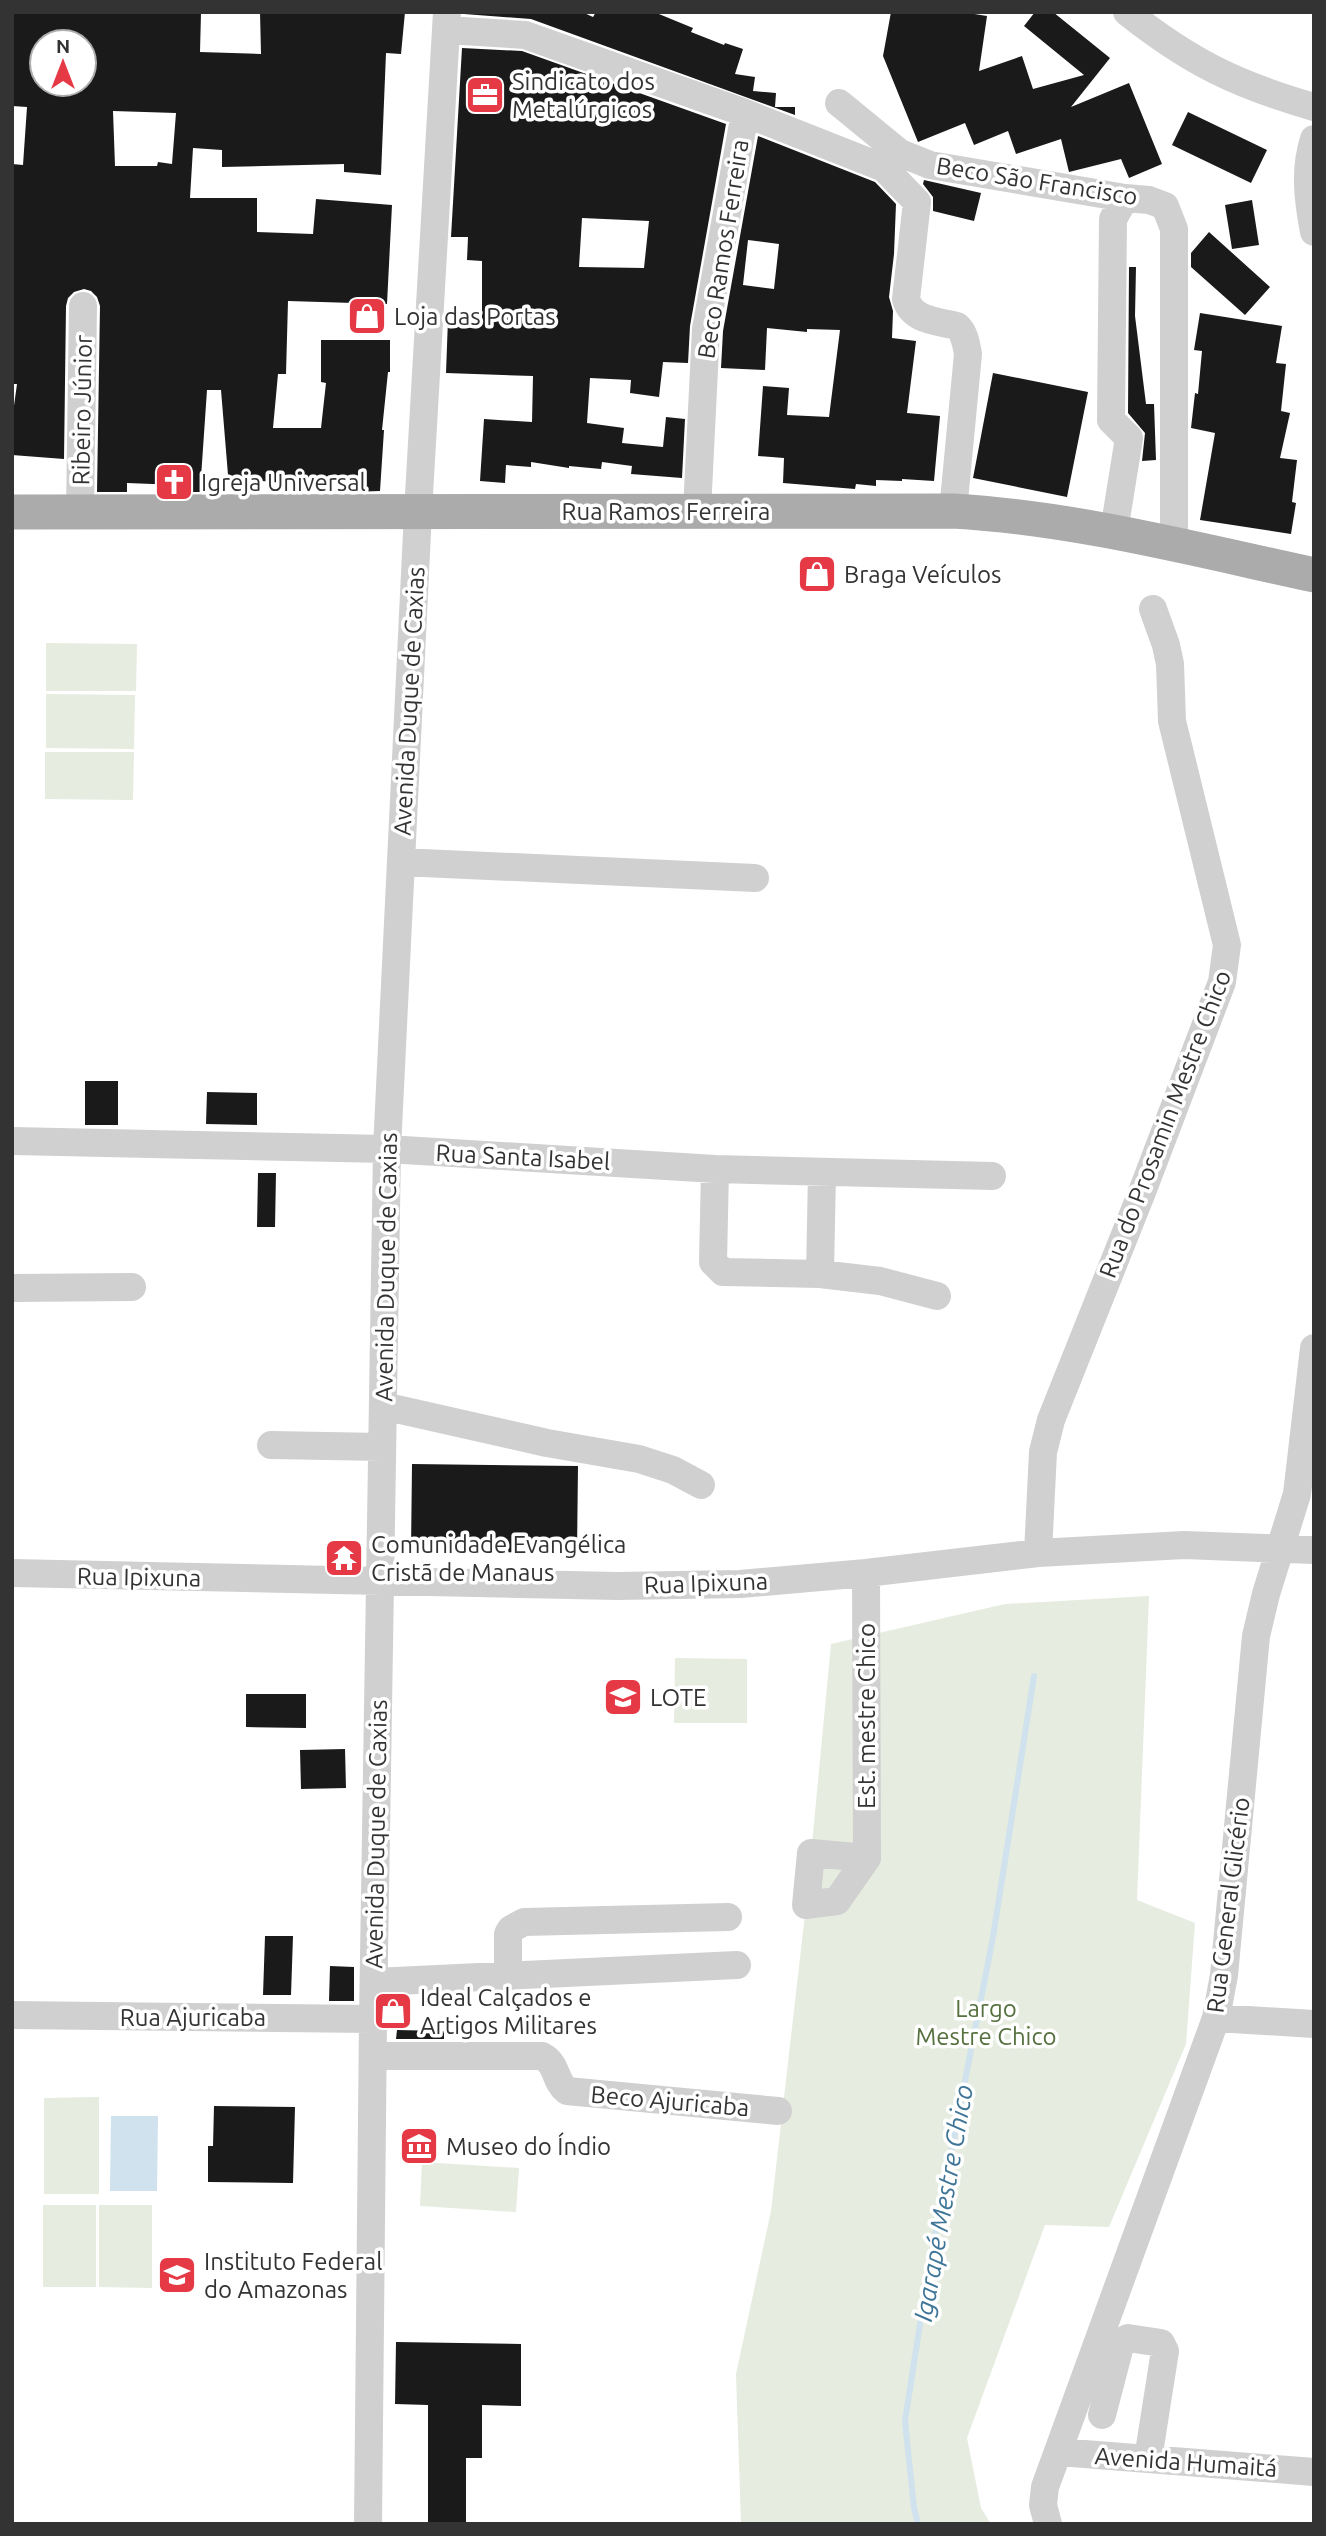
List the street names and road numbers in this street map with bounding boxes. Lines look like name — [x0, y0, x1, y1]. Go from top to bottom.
street label: Beco Ramos Ferreira — [692, 137, 754, 361]
street label: Beco São Francisco — [934, 152, 1140, 210]
street label: Ribeiro Júnior — [67, 334, 97, 486]
street label: Rua Ramos Ferreira — [562, 498, 770, 525]
street label: Avenida Duque de Caxias — [388, 566, 430, 836]
street label: Rua do Prosamin Mestre Chico — [1094, 966, 1236, 1282]
street label: Avenida Duque de Caxias — [370, 1132, 402, 1402]
street label: Rua Santa Isabel — [435, 1139, 611, 1175]
street label: Rua Ipixuna — [77, 1562, 201, 1592]
street label: Rua Ipixuna — [643, 1567, 769, 1599]
street label: Est. mestre Chico — [853, 1623, 880, 1809]
street label: Avenida Duque de Caxias — [360, 1699, 392, 1969]
street label: Rua General Glicério — [1201, 1796, 1255, 2014]
street label: Rua Ajuricaba — [120, 2004, 266, 2031]
street label: Beco Ajuricaba — [590, 2081, 750, 2121]
street label: Avenida Humaitá — [1094, 2442, 1278, 2482]

